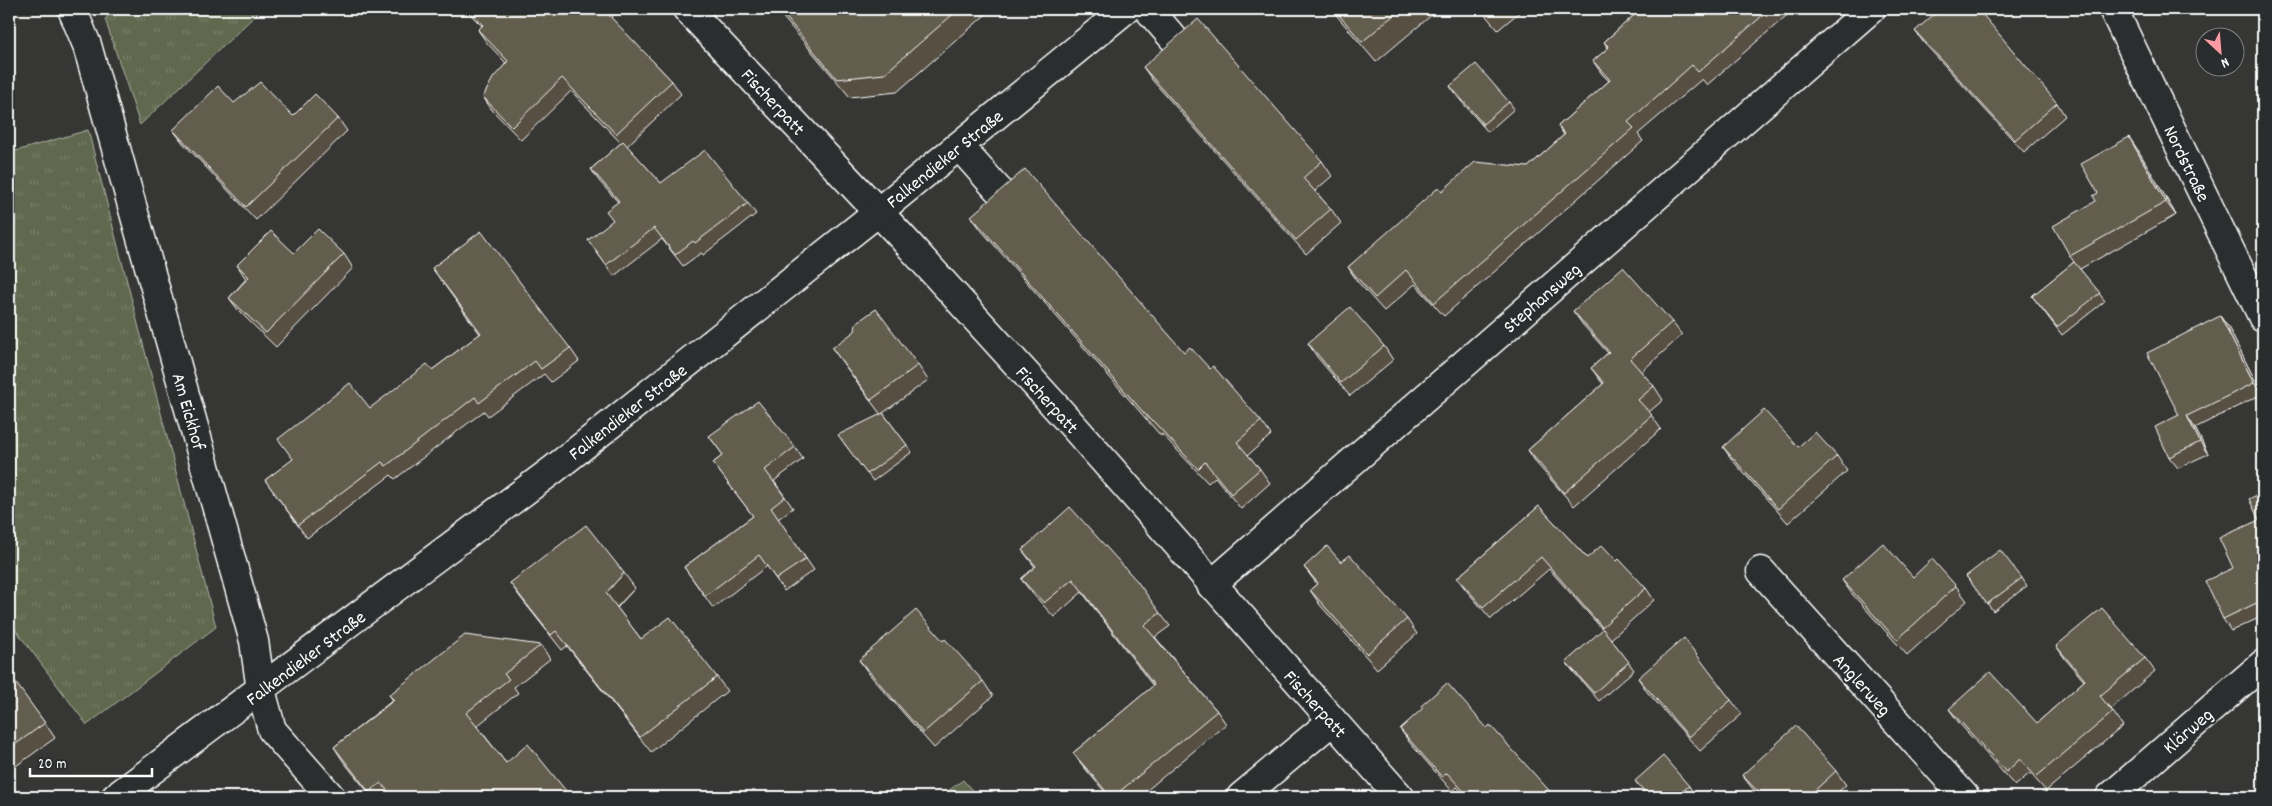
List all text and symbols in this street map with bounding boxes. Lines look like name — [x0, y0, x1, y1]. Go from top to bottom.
north arrow — [2194, 28, 2244, 78]
text: N — [2217, 51, 2232, 72]
street label: Fischerpatt — [733, 64, 810, 143]
street label: Falkendieker Straße — [882, 105, 1011, 216]
street label: Nordstraße — [2155, 122, 2215, 207]
street label: Stephansweg — [1498, 258, 1588, 341]
street label: Falkendieker Straße — [564, 359, 694, 469]
street label: Fischerpatt — [1007, 361, 1083, 441]
street label: Am Eickhof — [163, 370, 211, 455]
street label: Falkendieker Straße — [242, 606, 373, 714]
street label: Anglerweg — [1825, 649, 1896, 724]
street label: Fischerpatt — [1275, 665, 1351, 745]
street label: Klärweg — [2158, 703, 2220, 762]
scale bar — [30, 746, 152, 778]
text: 20 m — [38, 754, 66, 776]

